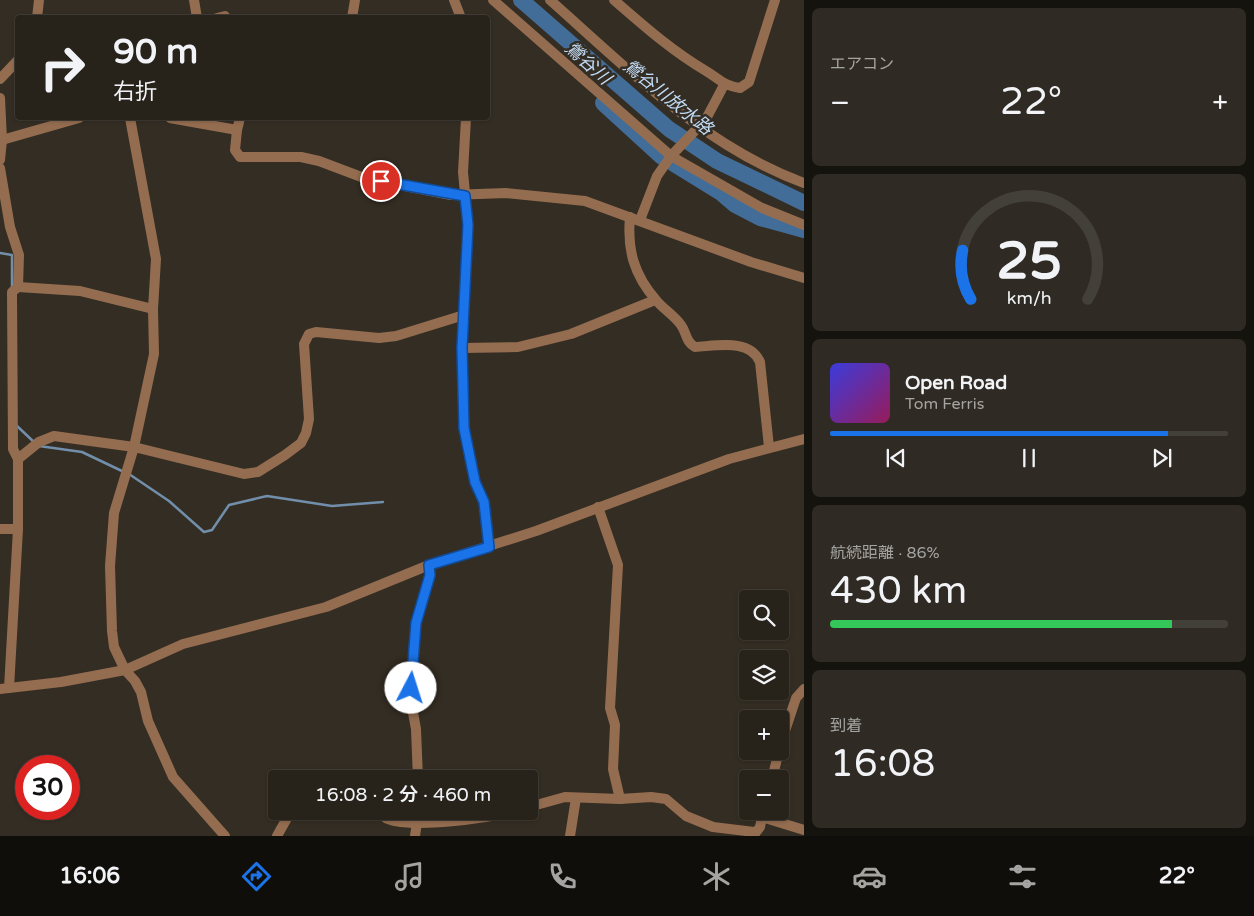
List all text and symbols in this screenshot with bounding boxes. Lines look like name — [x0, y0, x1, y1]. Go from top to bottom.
text: 90 m — [113, 31, 198, 73]
icon: right — [30, 35, 95, 100]
water label: 鶯谷川 — [561, 37, 617, 91]
water label: 鶯谷川放水路 — [619, 54, 718, 141]
text: エアコン — [830, 54, 894, 74]
text: 右折 — [113, 79, 157, 105]
text: 22° — [1000, 79, 1062, 125]
text: − — [830, 86, 850, 120]
text: + — [1212, 86, 1228, 120]
pin — [360, 160, 402, 202]
icon: arrive — [367, 167, 395, 195]
text: 25 — [996, 230, 1062, 293]
text: km/h — [1007, 288, 1051, 309]
text: Open Road — [905, 372, 1007, 394]
text: Tom Ferris — [905, 394, 984, 414]
icon: previous — [882, 444, 910, 472]
icon: pause — [1015, 444, 1043, 472]
icon: next — [1148, 444, 1176, 472]
text: 航続距離 · 86% — [830, 543, 940, 563]
text: 430 km — [830, 568, 967, 614]
map controls — [739, 590, 789, 820]
button: search — [739, 590, 789, 640]
button: layers — [739, 650, 789, 700]
position arrow — [384, 661, 436, 713]
button: + — [739, 710, 789, 760]
text: 到着 — [830, 716, 862, 736]
text: 16:08 — [830, 741, 935, 787]
speed limit sign: 30 — [15, 755, 80, 820]
button: − — [739, 770, 789, 820]
text: 16:08 · 2 分 · 460 m — [315, 784, 491, 806]
icon: directions — [239, 859, 274, 894]
icon: music — [392, 859, 427, 894]
icon: phone — [545, 859, 580, 894]
icon: climate — [699, 859, 734, 894]
icon: car — [852, 859, 887, 894]
icon: filters — [1005, 859, 1040, 894]
text: 16:06 — [59, 863, 120, 889]
text: 22° — [1159, 863, 1195, 889]

